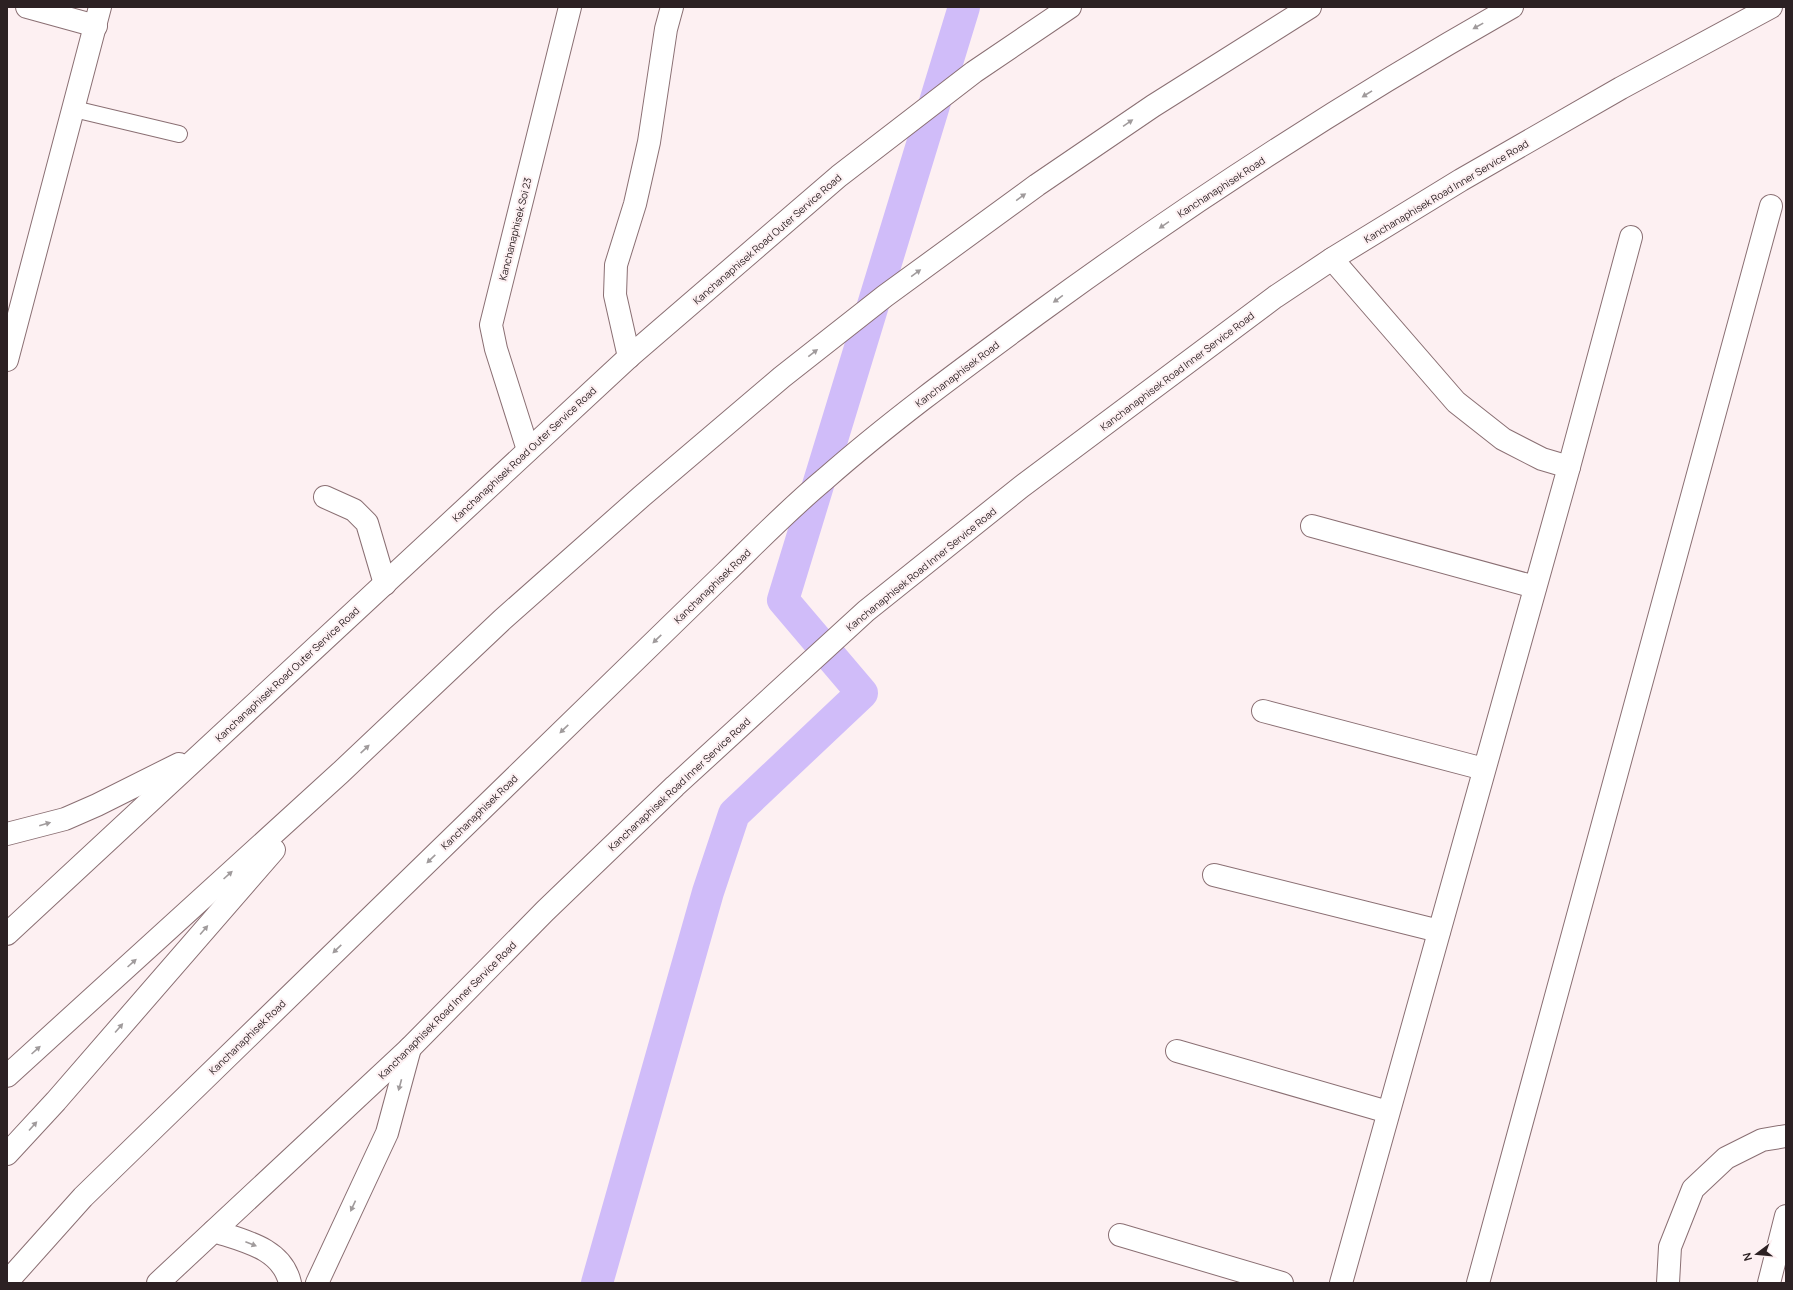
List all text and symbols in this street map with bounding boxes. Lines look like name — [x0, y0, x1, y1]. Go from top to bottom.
one-way arrow — [1473, 23, 1484, 30]
one-way arrow — [1362, 90, 1373, 98]
one-way arrow — [1123, 119, 1133, 127]
street label: Kanchanaphisek Road Inner Service Road — [1361, 136, 1531, 246]
street label: Kanchanaphisek Road — [1174, 153, 1268, 221]
street label: Kanchanaphisek Road Outer Service Road — [690, 171, 844, 307]
street label: Kanchanaphisek Soi 23 — [495, 176, 535, 282]
one-way arrow — [1016, 193, 1027, 201]
one-way arrow — [1159, 221, 1169, 229]
one-way arrow — [911, 269, 921, 277]
one-way arrow — [1052, 295, 1063, 304]
street label: Kanchanaphisek Road Inner Service Road — [1097, 308, 1257, 434]
street label: Kanchanaphisek Road — [912, 338, 1002, 410]
one-way arrow — [808, 348, 819, 357]
street label: Kanchanaphisek Road Outer Service Road — [449, 383, 599, 525]
street label: Kanchanaphisek Road Inner Service Road — [843, 504, 999, 634]
street label: Kanchanaphisek Road — [670, 546, 754, 626]
street label: Kanchanaphisek Road Outer Service Road — [212, 603, 362, 745]
one-way arrow — [652, 634, 662, 644]
street label: Kanchanaphisek Road Inner Service Road — [605, 714, 753, 854]
one-way arrow — [559, 724, 569, 734]
one-way arrow — [360, 745, 370, 754]
street label: Kanchanaphisek Road — [437, 772, 521, 852]
one-way arrow — [39, 821, 51, 827]
one-way arrow — [426, 854, 435, 863]
one-way arrow — [223, 870, 233, 880]
one-way arrow — [200, 924, 209, 935]
street label: Kanchanaphisek Road Inner Service Road — [375, 938, 519, 1082]
one-way arrow — [332, 944, 342, 954]
one-way arrow — [127, 958, 137, 967]
street label: Kanchanaphisek Road — [205, 997, 289, 1077]
one-way arrow — [115, 1023, 124, 1033]
one-way arrow — [31, 1046, 41, 1055]
one-way arrow — [397, 1080, 403, 1092]
one-way arrow — [29, 1120, 38, 1131]
one-way arrow — [350, 1200, 356, 1212]
north arrow — [1737, 1234, 1777, 1274]
one-way arrow — [246, 1241, 258, 1247]
text: N — [1739, 1251, 1755, 1263]

